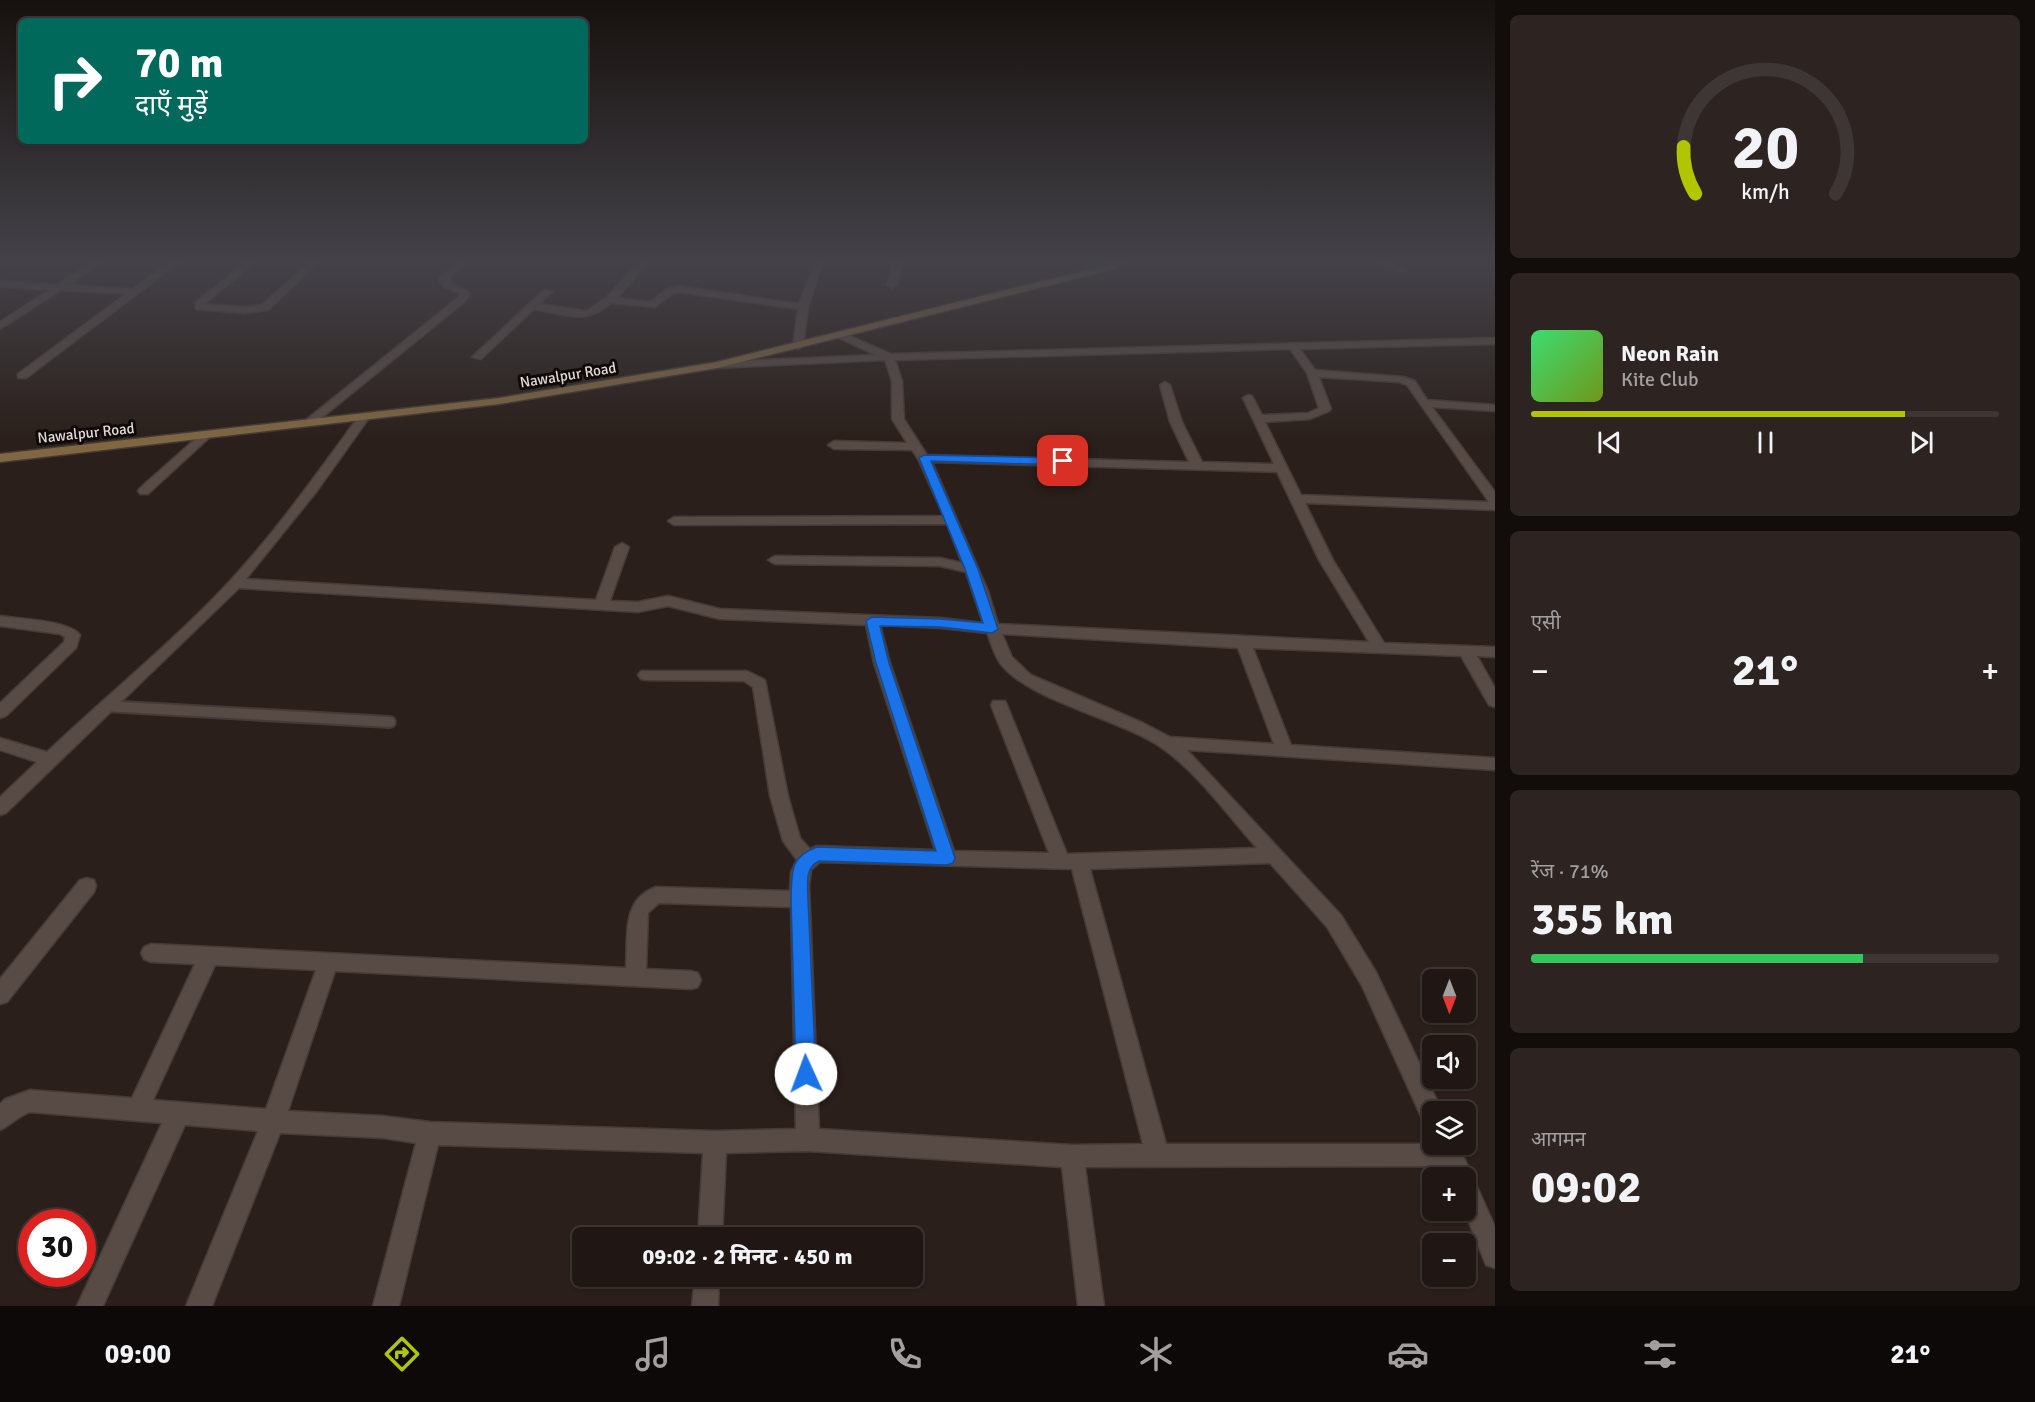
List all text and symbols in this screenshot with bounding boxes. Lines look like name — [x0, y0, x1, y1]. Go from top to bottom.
text: 70 m — [135, 38, 224, 89]
icon: right — [36, 42, 114, 120]
text: दाएँ मुड़ें — [135, 89, 208, 122]
text: 20 — [1731, 109, 1799, 186]
text: km/h — [1741, 179, 1789, 205]
text: Neon Rain — [1621, 340, 1719, 367]
street label: Nawalpur Road — [518, 358, 618, 392]
text: Kite Club — [1621, 367, 1699, 392]
street label: Nawalpur Road — [37, 419, 135, 447]
icon: previous — [1593, 426, 1626, 459]
icon: pause — [1749, 426, 1782, 459]
icon: next — [1905, 426, 1938, 459]
pin — [1037, 435, 1088, 486]
icon: arrive — [1046, 444, 1079, 477]
text: एसी — [1531, 610, 1561, 635]
text: 21° — [1732, 643, 1798, 698]
text: − — [1531, 651, 1549, 692]
text: + — [1981, 651, 1999, 692]
text: रेंज · 71% — [1531, 859, 1609, 884]
text: 355 km — [1531, 892, 1674, 947]
north arrow — [1422, 969, 1476, 1023]
map controls — [1422, 969, 1476, 1287]
button: sound — [1422, 1035, 1476, 1089]
position arrow — [774, 1042, 838, 1106]
button: layers — [1422, 1101, 1476, 1155]
text: आगमन — [1531, 1127, 1586, 1152]
text: 09:02 — [1531, 1160, 1641, 1215]
button: + — [1422, 1167, 1476, 1221]
speed limit sign: 30 — [18, 1209, 96, 1287]
button: − — [1422, 1233, 1476, 1287]
text: 09:02 · 2 मिनट · 450 m — [642, 1243, 853, 1270]
icon: directions — [381, 1333, 423, 1375]
icon: music — [632, 1333, 674, 1375]
icon: phone — [884, 1333, 926, 1375]
icon: climate — [1135, 1333, 1177, 1375]
icon: car — [1387, 1333, 1429, 1375]
icon: filters — [1639, 1333, 1681, 1375]
text: 09:00 — [105, 1338, 171, 1371]
text: 21° — [1890, 1338, 1930, 1371]

